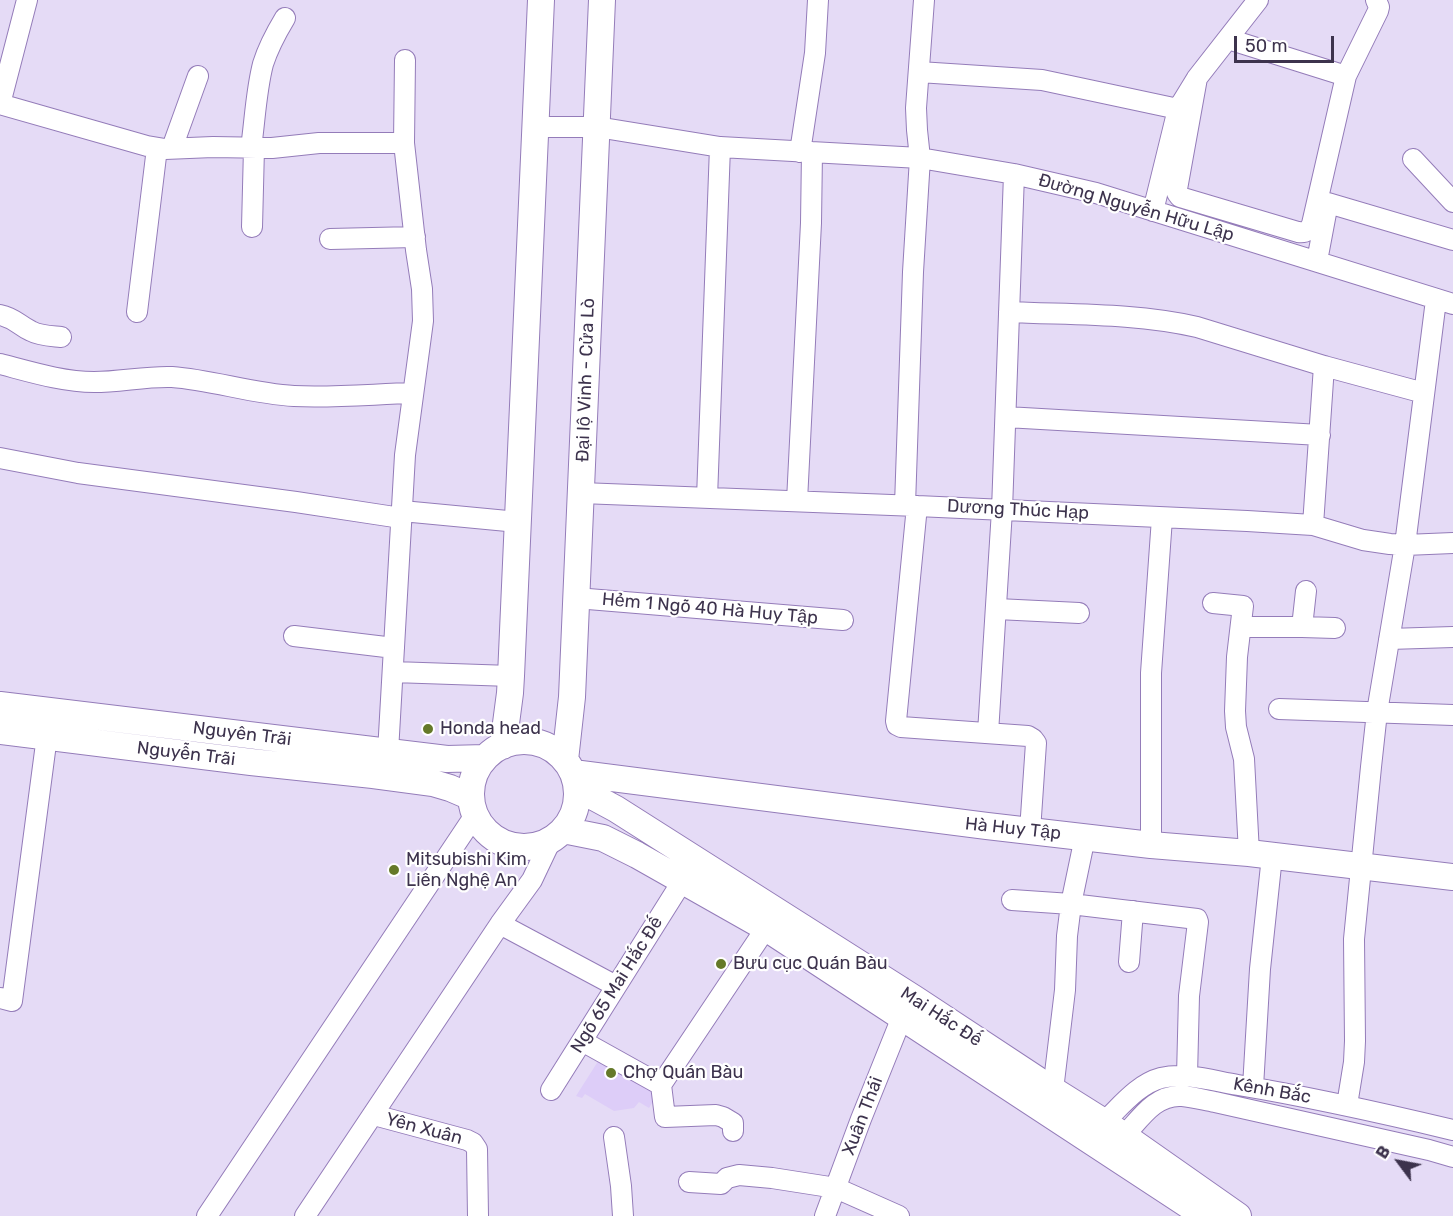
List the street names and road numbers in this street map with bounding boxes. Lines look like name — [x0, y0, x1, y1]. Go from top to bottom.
street label: Đường Nguyễn Hữu Lập — [1036, 170, 1236, 246]
street label: Đại lộ Vinh - Cửa Lò — [572, 298, 600, 462]
street label: Dương Thúc Hạp — [946, 495, 1090, 525]
street label: Hẻm 1 Ngõ 40 Hà Huy Tập — [601, 589, 819, 629]
street label: Nguyên Trãi — [192, 717, 292, 751]
street label: Nguyễn Trãi — [136, 737, 236, 771]
street label: Hà Huy Tập — [964, 813, 1062, 845]
street label: Ngõ 65 Mai Hắc Đế — [566, 913, 668, 1057]
street label: Mai Hắc Đế — [896, 983, 986, 1051]
street label: Xuân Thái — [838, 1074, 888, 1158]
street label: Kênh Bắc — [1231, 1074, 1313, 1108]
street label: Yên Xuân — [383, 1108, 465, 1150]

